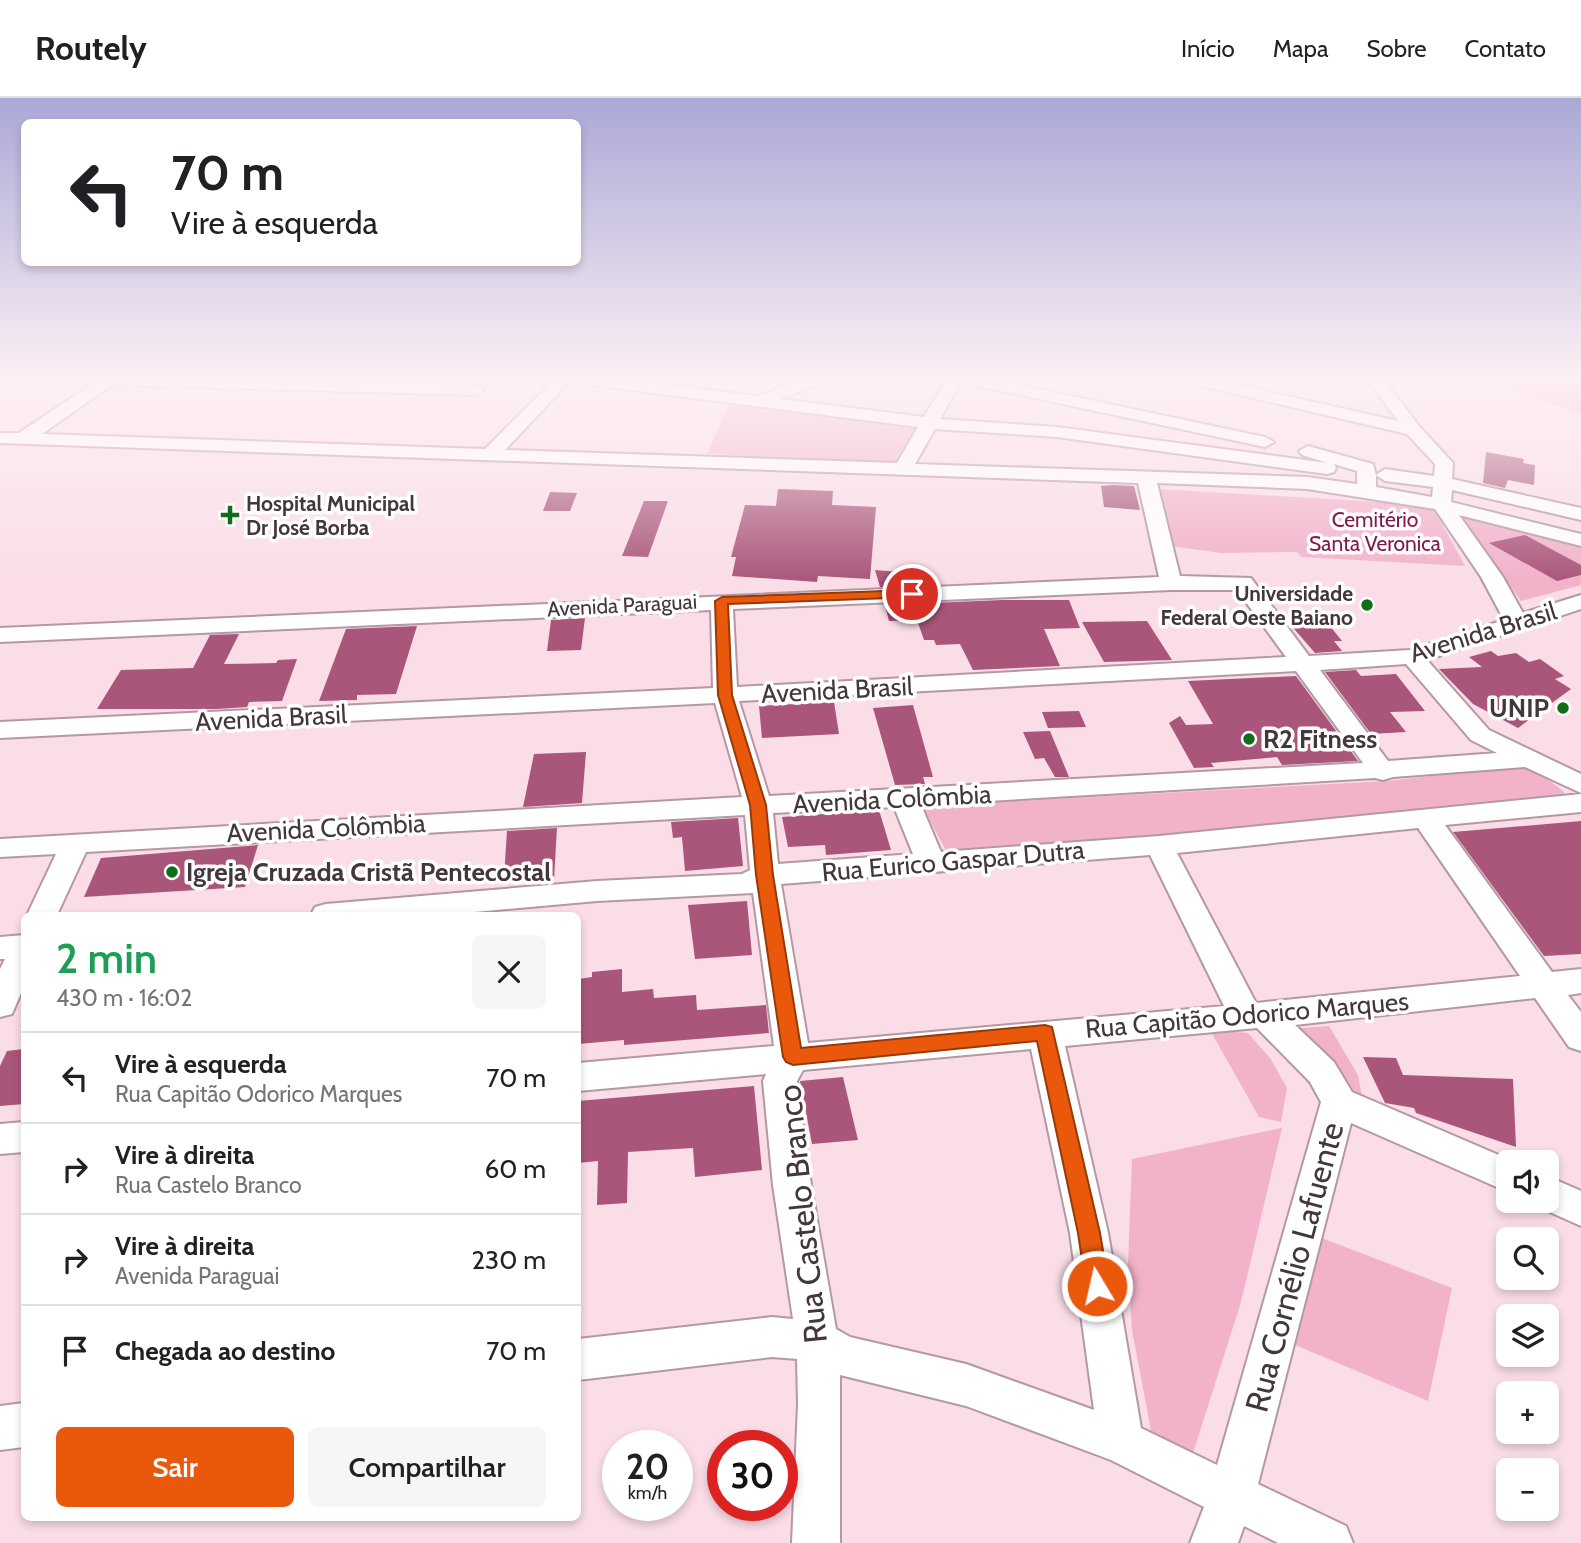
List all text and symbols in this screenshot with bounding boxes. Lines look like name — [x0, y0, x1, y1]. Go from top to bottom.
text: Routely — [35, 28, 147, 68]
text: Início — [1181, 34, 1235, 63]
text: Mapa — [1273, 34, 1328, 63]
text: Sobre — [1366, 34, 1427, 63]
text: Contato — [1465, 34, 1546, 63]
text: 70 m — [171, 143, 284, 202]
icon: left — [56, 147, 147, 238]
text: Vire à esquerda — [171, 203, 378, 242]
place label: Hospital Municipal Dr José Borba — [246, 491, 415, 540]
marker: Hospital Municipal Dr José Borba — [220, 505, 240, 525]
park label: Cemitério Santa Veronica — [1309, 507, 1441, 556]
pin — [882, 564, 942, 624]
icon: arrive — [893, 575, 931, 613]
place label: Universidade Federal Oeste Baiano — [1161, 581, 1353, 630]
street label: Avenida Paraguai — [546, 589, 698, 621]
street label: Avenida Brasil — [1406, 594, 1560, 670]
marker: Universidade Federal Oeste Baiano — [1359, 597, 1375, 613]
street label: Avenida Brasil — [760, 670, 914, 710]
place label: UNIP — [1489, 692, 1549, 724]
street label: Avenida Brasil — [194, 698, 348, 738]
marker: UNIP — [1555, 700, 1571, 716]
place label: R2 Fitness — [1263, 723, 1377, 755]
marker: R2 Fitness — [1241, 731, 1257, 747]
street label: Avenida Colômbia — [792, 778, 993, 820]
street label: Avenida Colômbia — [226, 807, 427, 849]
street label: Rua Eurico Gaspar Dutra — [820, 834, 1086, 888]
place label: Igreja Cruzada Cristã Pentecostal — [186, 856, 551, 888]
marker: Igreja Cruzada Cristã Pentecostal — [164, 864, 180, 880]
text: 2 min — [56, 932, 157, 984]
button: close — [472, 935, 546, 1009]
text: 430 m · 16:02 — [56, 984, 192, 1012]
street label: Rua Capitão Odorico Marques — [1084, 985, 1410, 1045]
text: Vire à esquerda — [115, 1048, 287, 1080]
icon: left — [56, 1059, 94, 1097]
text: 70 m — [486, 1062, 546, 1094]
text: Rua Capitão Odorico Marques — [115, 1080, 402, 1108]
street label: Rua Castelo Branco — [769, 1083, 835, 1345]
street label: Rua Cornélio Lafuente — [1237, 1118, 1351, 1416]
text: Vire à direita — [115, 1139, 255, 1171]
icon: right — [56, 1150, 94, 1188]
map controls — [1496, 1150, 1559, 1521]
button: sound — [1496, 1150, 1559, 1213]
text: 60 m — [484, 1153, 546, 1185]
text: Rua Castelo Branco — [115, 1171, 302, 1199]
button: search — [1496, 1227, 1559, 1290]
text: Vire à direita — [115, 1230, 255, 1262]
icon: right — [56, 1241, 94, 1279]
text: 230 m — [472, 1244, 546, 1276]
position arrow — [1060, 1249, 1134, 1323]
text: Avenida Paraguai — [115, 1262, 279, 1290]
button: layers — [1496, 1304, 1559, 1367]
icon: arrive — [56, 1332, 94, 1370]
text: Chegada ao destino — [115, 1335, 335, 1367]
text: 70 m — [486, 1335, 546, 1367]
button: + — [1496, 1381, 1559, 1444]
button: Sair — [56, 1427, 294, 1507]
button: Compartilhar — [308, 1427, 546, 1507]
speed limit sign: 30 — [707, 1430, 798, 1521]
text: 20 — [626, 1445, 669, 1488]
button: − — [1496, 1458, 1559, 1521]
text: km/h — [628, 1482, 667, 1504]

